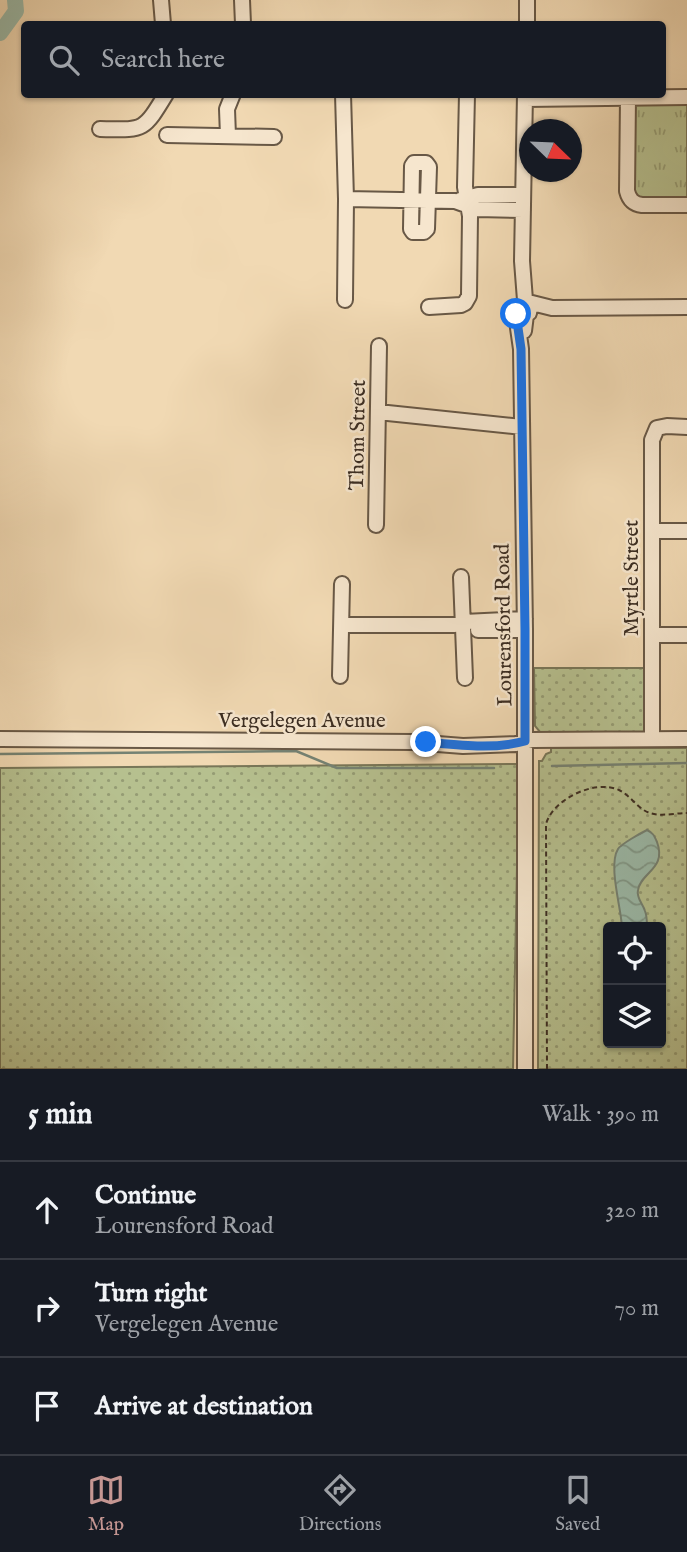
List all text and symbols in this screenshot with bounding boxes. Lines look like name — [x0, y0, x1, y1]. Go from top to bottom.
search box — [21, 21, 666, 98]
icon: search — [45, 41, 83, 79]
text: Search here — [101, 43, 225, 76]
north arrow — [519, 119, 582, 182]
route start — [500, 298, 531, 329]
street label: Thom Street — [344, 379, 373, 491]
street label: Myrtle Street — [619, 520, 646, 636]
street label: Lourensford Road — [490, 543, 519, 707]
street label: Vergelegen Avenue — [217, 708, 386, 735]
route end — [410, 726, 441, 757]
map controls — [603, 922, 666, 1048]
button: locate — [603, 922, 666, 985]
button: layers — [603, 985, 666, 1048]
text: 5 min — [28, 1096, 93, 1134]
text: Walk · 390 m — [542, 1100, 659, 1129]
text: Continue — [95, 1179, 196, 1212]
icon: ahead — [28, 1191, 66, 1229]
text: 320 m — [606, 1196, 659, 1225]
text: Lourensford Road — [95, 1212, 273, 1241]
text: Turn right — [95, 1277, 208, 1310]
icon: right — [28, 1289, 66, 1327]
text: 70 m — [614, 1294, 659, 1323]
text: Vergelegen Avenue — [95, 1310, 278, 1339]
icon: arrive — [28, 1387, 66, 1425]
text: Arrive at destination — [95, 1390, 313, 1423]
tab: Map — [87, 1471, 125, 1537]
tab: Directions — [299, 1471, 381, 1537]
tab: Saved — [555, 1471, 600, 1537]

